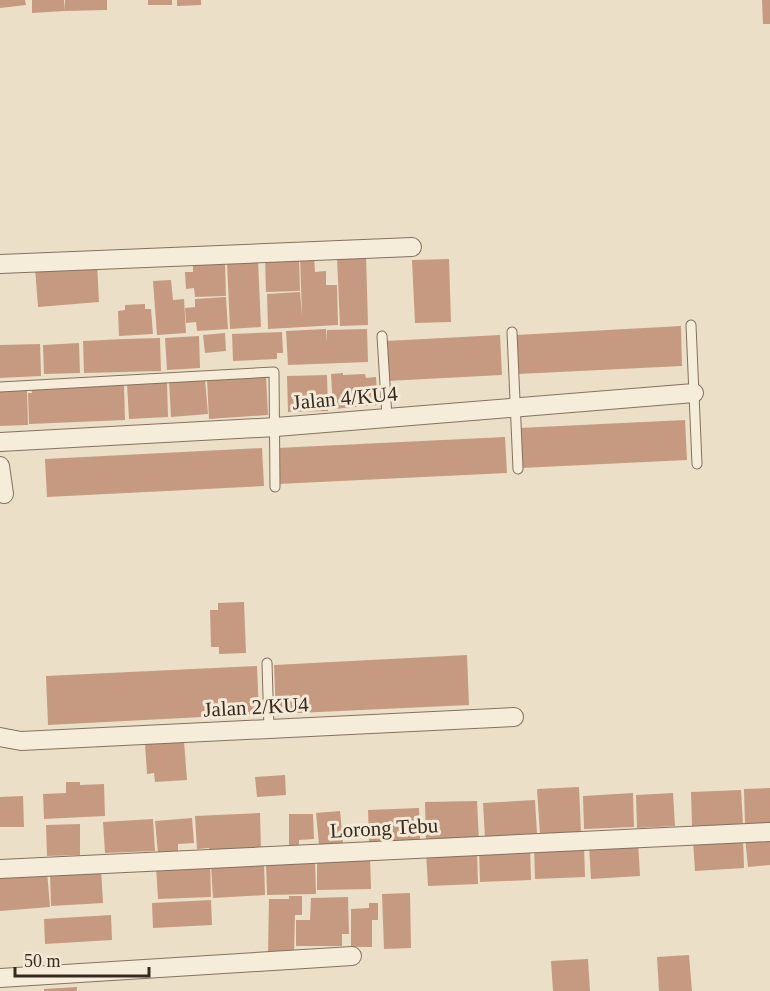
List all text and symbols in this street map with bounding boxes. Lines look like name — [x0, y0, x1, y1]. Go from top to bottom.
street label: Jalan 4/KU4 — [291, 381, 399, 415]
street label: Jalan 2/KU4 — [203, 692, 310, 722]
street label: Lorong Tebu — [329, 813, 439, 843]
scale bar — [15, 940, 148, 978]
text: 50 m — [24, 951, 61, 971]

